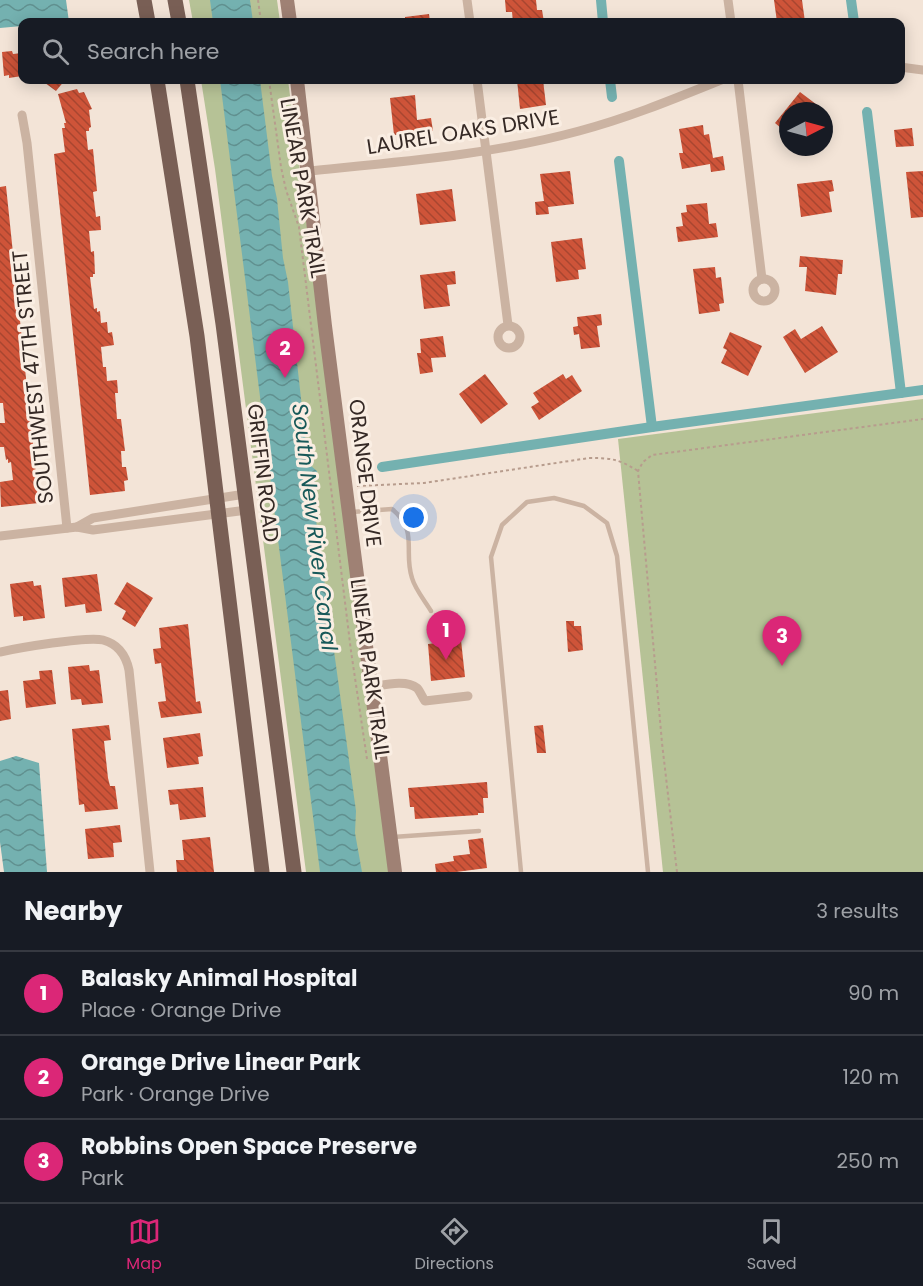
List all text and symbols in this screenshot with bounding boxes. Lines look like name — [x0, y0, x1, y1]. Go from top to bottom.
search box — [18, 18, 905, 84]
icon: search — [39, 35, 72, 68]
text: Search here — [87, 36, 220, 67]
street label: LINEAR PARK TRAIL — [273, 96, 334, 280]
street label: LAUREL OAKS DRIVE — [365, 102, 561, 161]
north arrow — [779, 102, 833, 156]
street label: SOUTHWEST 47TH STREET — [5, 249, 60, 505]
pin: 2 — [266, 328, 304, 378]
street label: ORANGE DRIVE — [342, 397, 389, 548]
street label: GRIFFIN ROAD — [241, 402, 286, 544]
water label: South New River Canal — [284, 402, 345, 653]
your location — [399, 503, 428, 532]
street label: LINEAR PARK TRAIL — [343, 577, 398, 761]
pin: 1 — [426, 610, 466, 660]
pin: 3 — [762, 616, 802, 666]
text: Nearby — [24, 893, 122, 929]
text: 3 results — [816, 897, 899, 925]
text: Balasky Animal Hospital — [81, 963, 357, 994]
text: 1 — [40, 979, 47, 1007]
text: 90 m — [848, 979, 899, 1007]
text: Place · Orange Drive — [81, 996, 281, 1024]
text: Orange Drive Linear Park — [81, 1047, 361, 1078]
text: 2 — [38, 1063, 49, 1091]
text: 120 m — [843, 1063, 899, 1091]
text: Park · Orange Drive — [81, 1080, 270, 1108]
text: Robbins Open Space Preserve — [81, 1131, 417, 1162]
text: 3 — [37, 1147, 50, 1175]
text: 250 m — [836, 1147, 899, 1175]
text: Park — [81, 1164, 124, 1192]
tab: Map — [126, 1215, 162, 1276]
tab: Directions — [415, 1215, 494, 1276]
tab: Saved — [747, 1215, 797, 1276]

